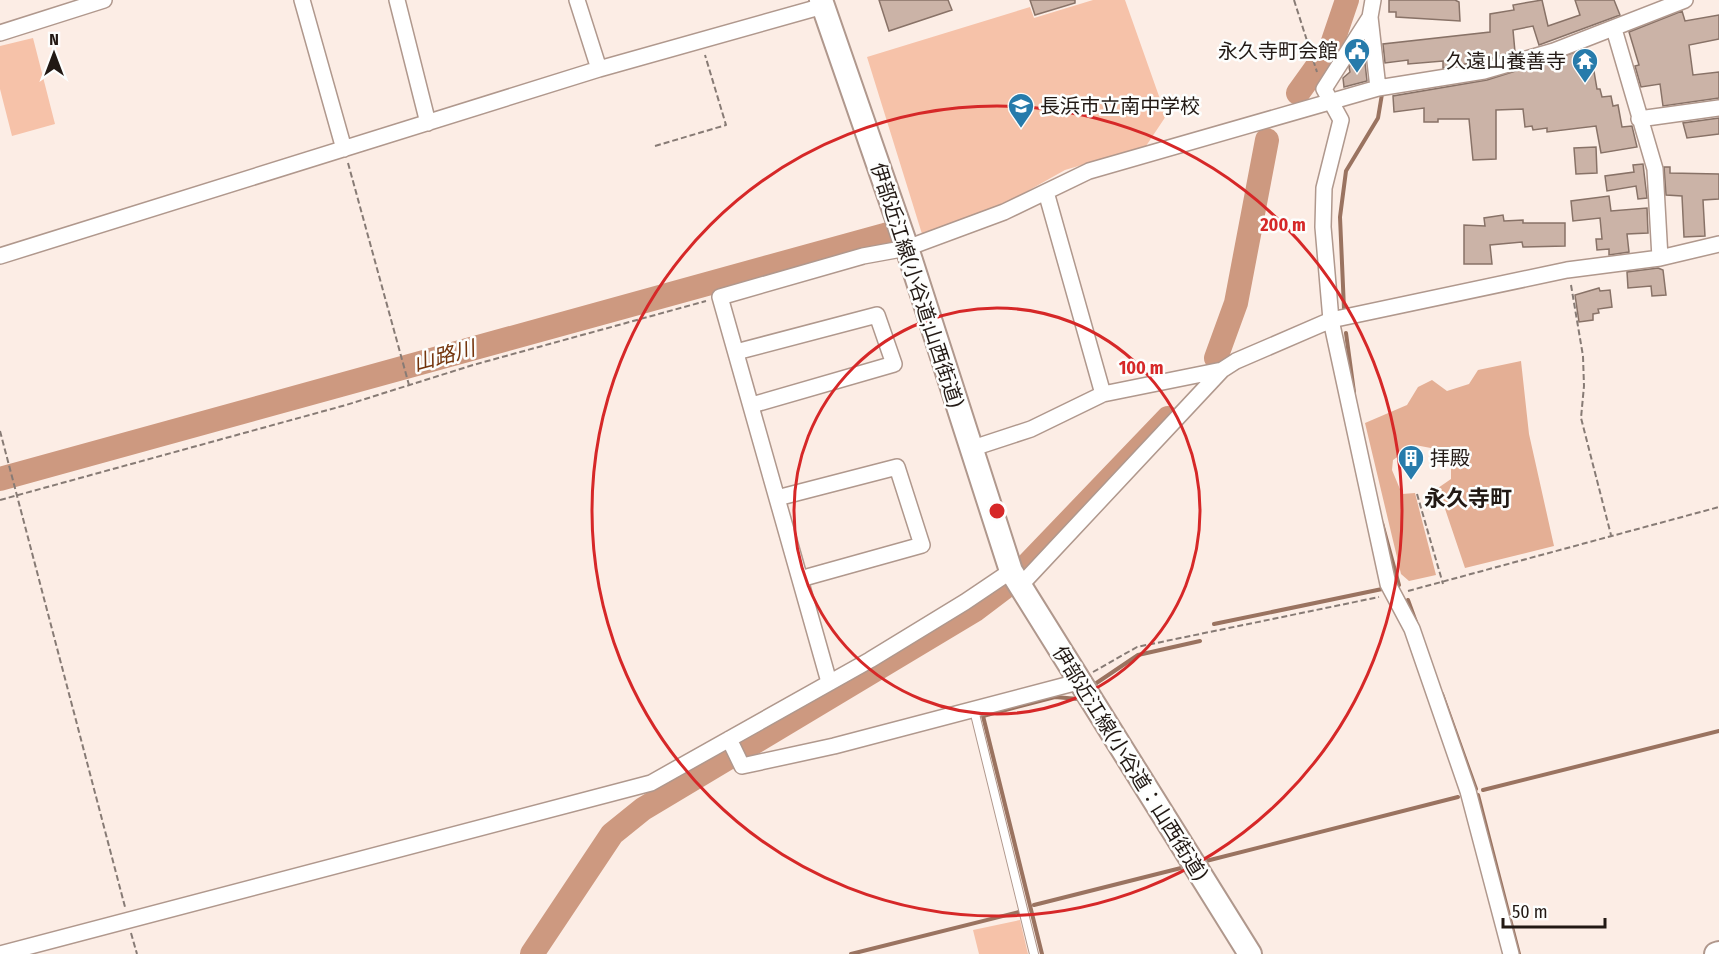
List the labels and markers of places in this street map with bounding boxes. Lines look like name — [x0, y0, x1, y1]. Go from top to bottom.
public building icon: 永久寺町会館 — [1342, 36, 1372, 74]
place label: 永久寺町会館 — [1218, 39, 1338, 63]
temple icon: 久遠山養善寺 — [1570, 46, 1600, 84]
place label: 久遠山養善寺 — [1446, 49, 1566, 73]
school or university icon: 長浜市立南中学校 — [1006, 91, 1036, 129]
place label: 長浜市立南中学校 — [1040, 94, 1200, 118]
building icon: 拝殿 — [1396, 443, 1426, 481]
place label: 拝殿 — [1430, 446, 1470, 470]
centre of rings — [987, 501, 1007, 521]

